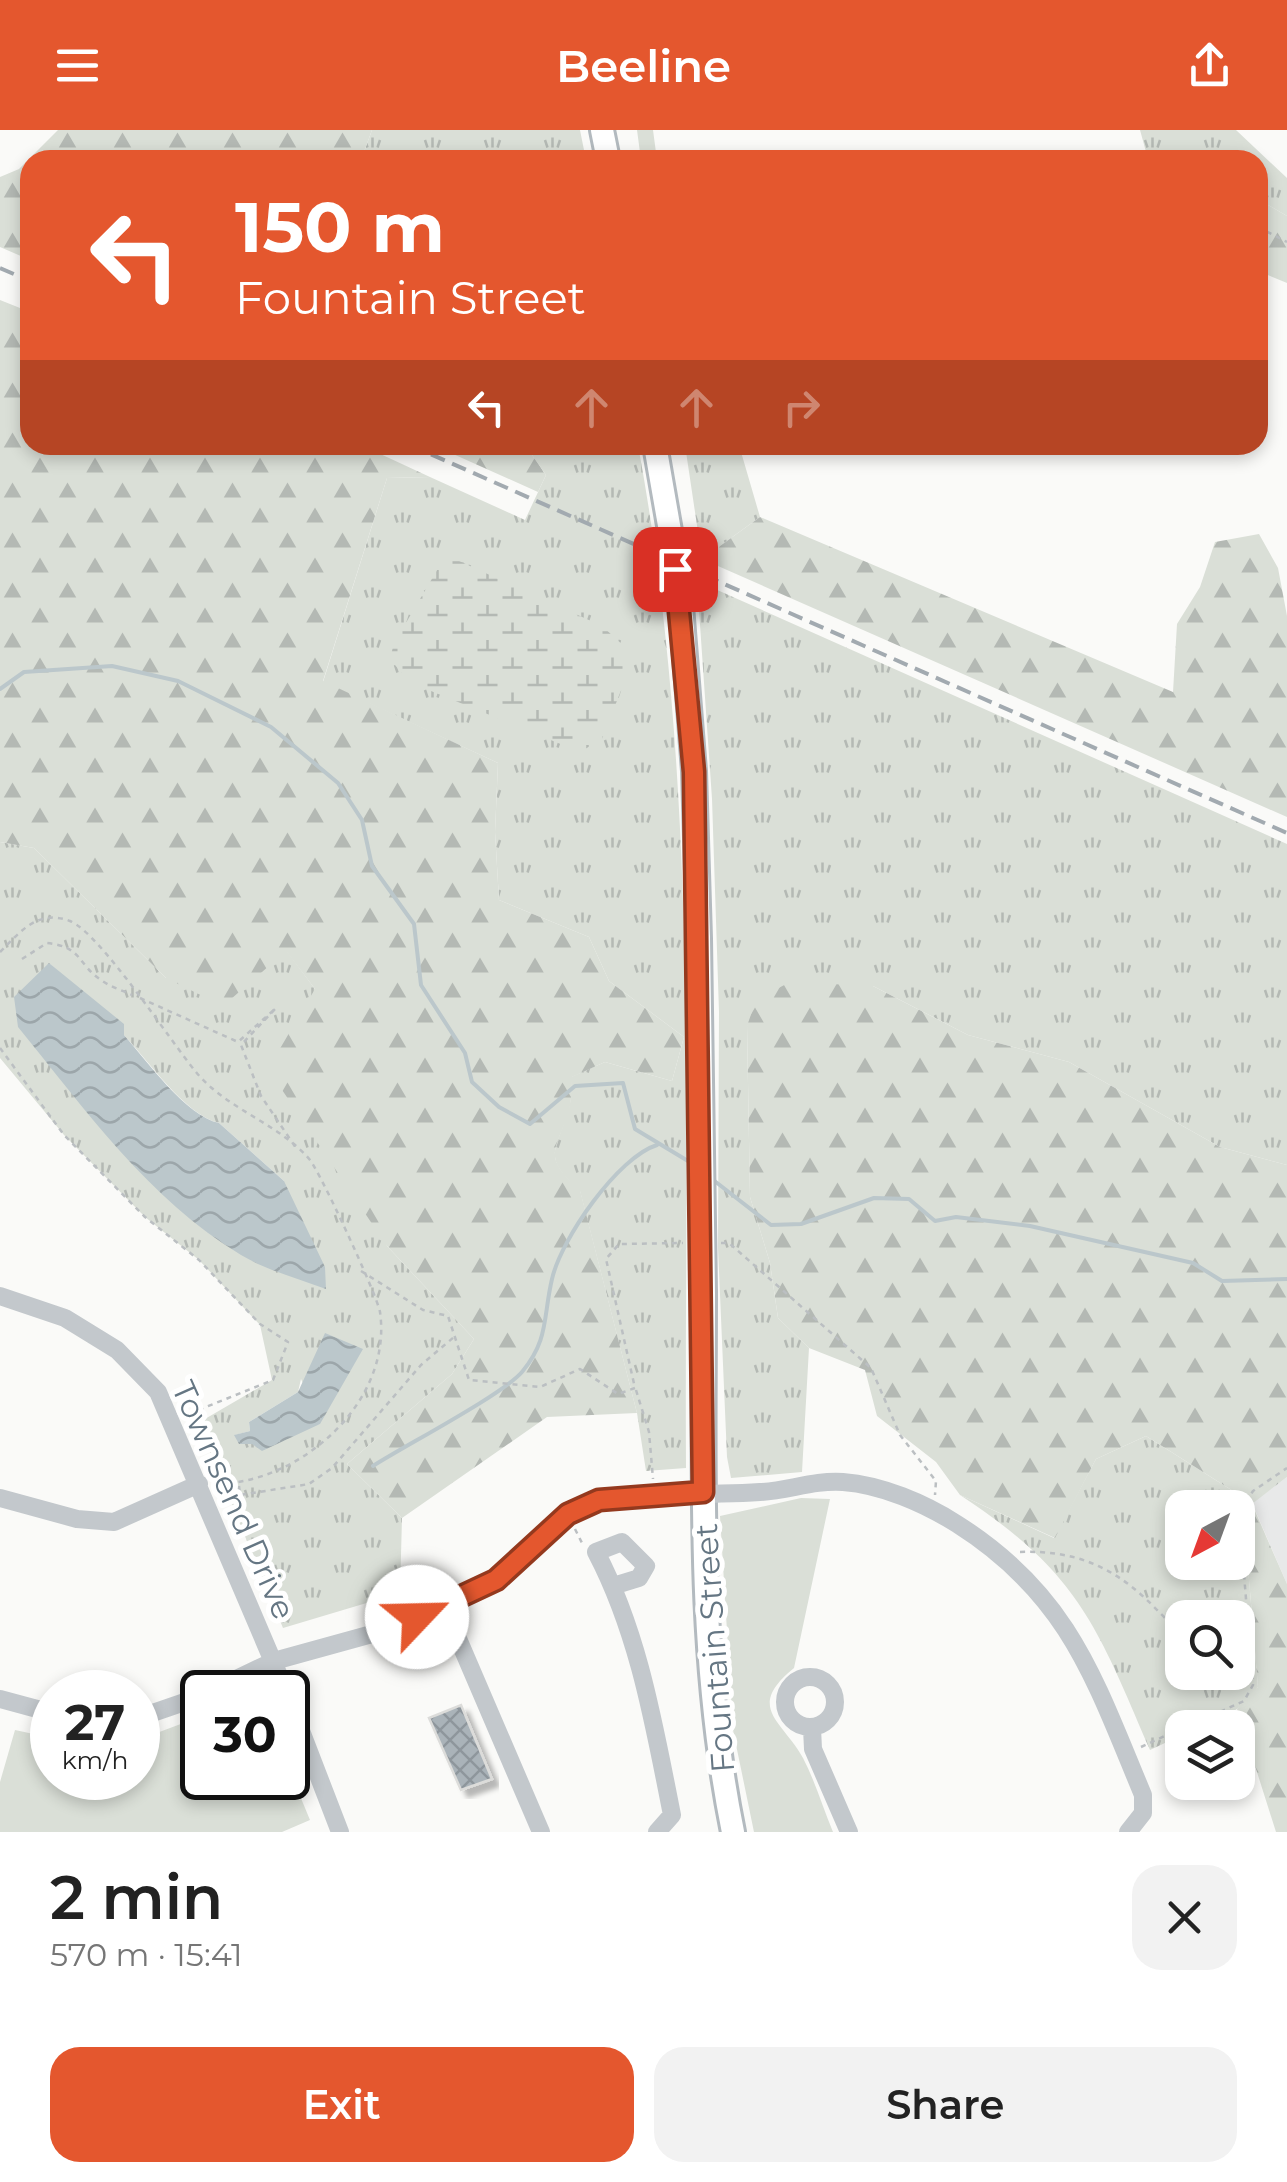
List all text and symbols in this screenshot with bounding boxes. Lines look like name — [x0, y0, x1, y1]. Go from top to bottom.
icon: menu — [50, 38, 105, 93]
text: Beeline — [556, 38, 731, 93]
icon: share — [1182, 38, 1237, 93]
text: 150 m — [235, 184, 445, 270]
icon: left — [70, 190, 200, 320]
text: Fountain Street — [235, 270, 586, 325]
icon: left — [459, 380, 514, 435]
icon: ahead — [564, 380, 619, 435]
icon: ahead — [669, 380, 724, 435]
icon: right — [774, 380, 829, 435]
pin — [633, 527, 718, 612]
icon: arrive — [648, 542, 703, 597]
street label: Townsend Drive — [164, 1375, 304, 1625]
north arrow — [1165, 1490, 1255, 1580]
map controls — [1165, 1490, 1255, 1800]
street label: Fountain Street — [686, 1522, 742, 1774]
position arrow — [365, 1565, 469, 1669]
button: search — [1165, 1600, 1255, 1690]
speed limit sign: 30 — [180, 1670, 310, 1800]
text: 27 — [65, 1692, 125, 1753]
button: layers — [1165, 1710, 1255, 1800]
text: km/h — [62, 1745, 128, 1775]
text: 2 min — [50, 1861, 223, 1934]
button: close — [1132, 1865, 1237, 1970]
text: 570 m · 15:41 — [50, 1935, 243, 1974]
button: Exit — [50, 2047, 634, 2162]
button: Share — [654, 2047, 1237, 2162]

